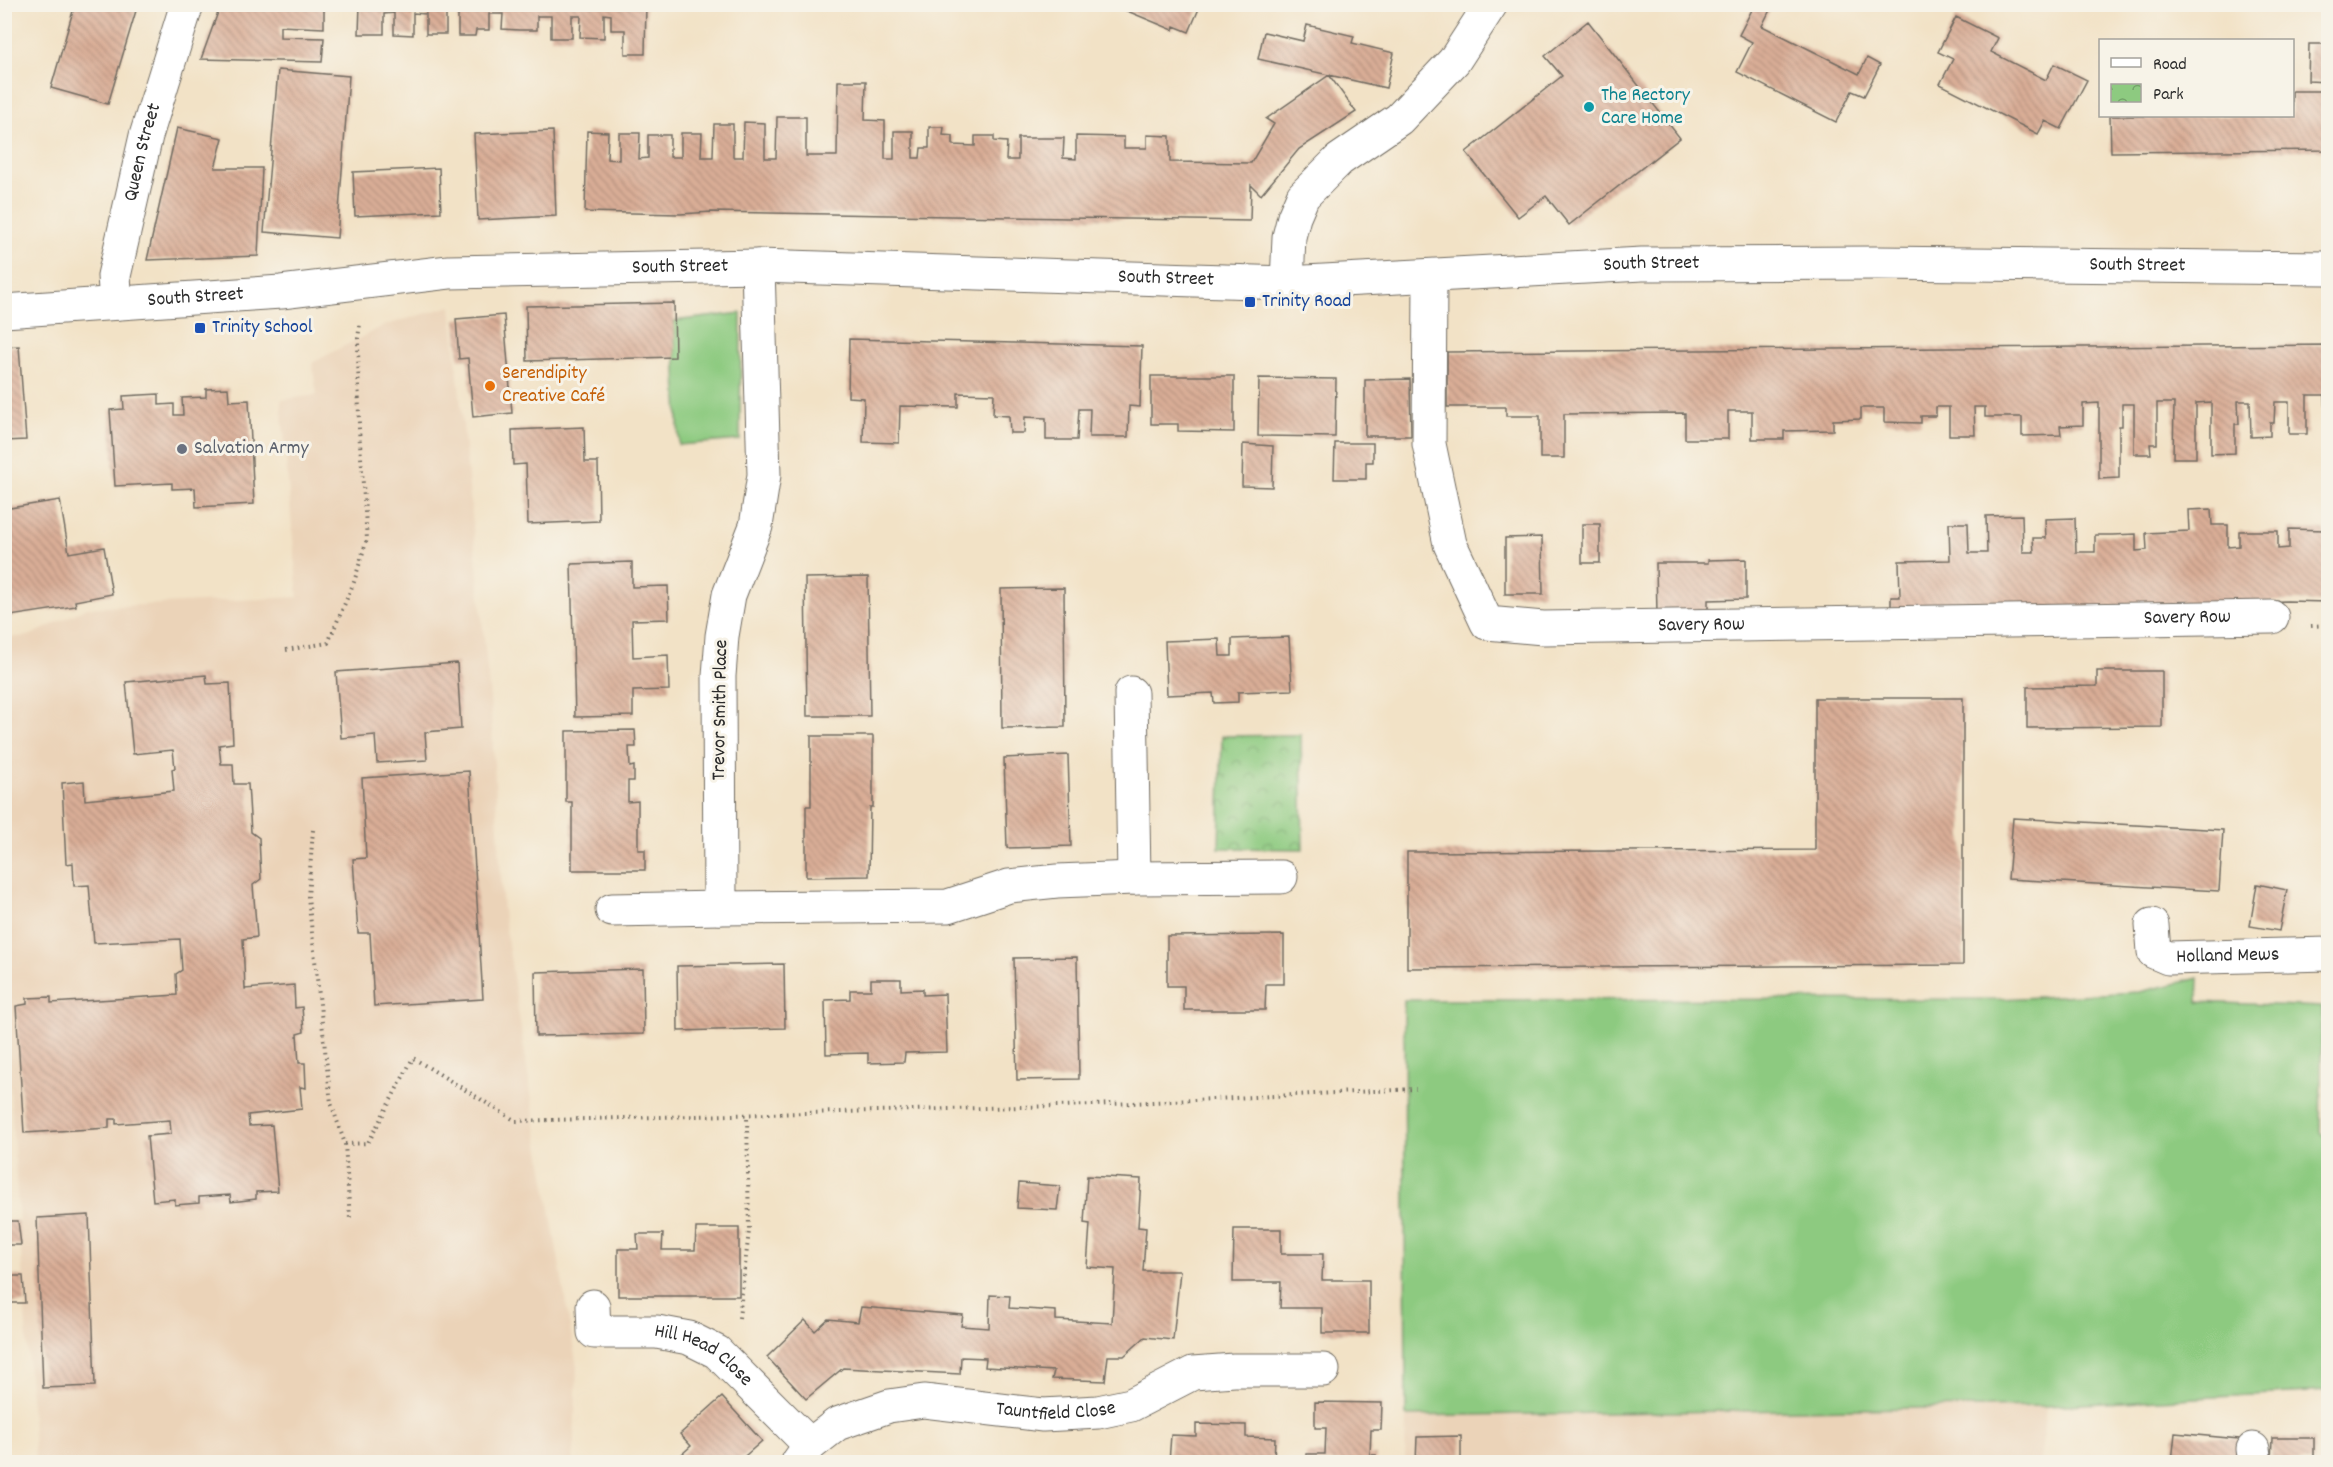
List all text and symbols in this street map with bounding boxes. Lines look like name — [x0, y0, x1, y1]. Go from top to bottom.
legend — [2099, 39, 2294, 117]
text: Road — [2153, 53, 2187, 78]
place label: The Rectory Care Home — [1601, 82, 1691, 133]
text: Park — [2153, 83, 2184, 108]
street label: Queen Street — [117, 100, 169, 204]
marker: The Rectory Care Home — [1582, 100, 1596, 114]
street label: South Street — [1603, 250, 1699, 280]
street label: South Street — [2089, 251, 2186, 280]
street label: South Street — [632, 253, 728, 282]
street label: South Street — [1117, 264, 1214, 295]
street label: South Street — [147, 281, 244, 315]
place label: Trinity Road — [1262, 288, 1351, 316]
marker: Trinity Road — [1243, 295, 1257, 309]
place label: Trinity School — [212, 314, 313, 342]
marker: Trinity School — [193, 321, 207, 335]
place label: Serendipity Creative Café — [502, 360, 605, 411]
marker: Serendipity Creative Café — [483, 379, 497, 393]
place label: Salvation Army — [194, 435, 310, 463]
marker: Salvation Army — [175, 442, 189, 456]
street label: Savery Row — [2144, 604, 2231, 633]
street label: Savery Row — [1658, 611, 1745, 640]
street label: Trevor Smith Place — [706, 639, 736, 781]
street label: Holland Mews — [2176, 941, 2280, 972]
street label: Hill Head Close — [652, 1318, 759, 1394]
street label: Tauntfield Close — [994, 1395, 1119, 1429]

